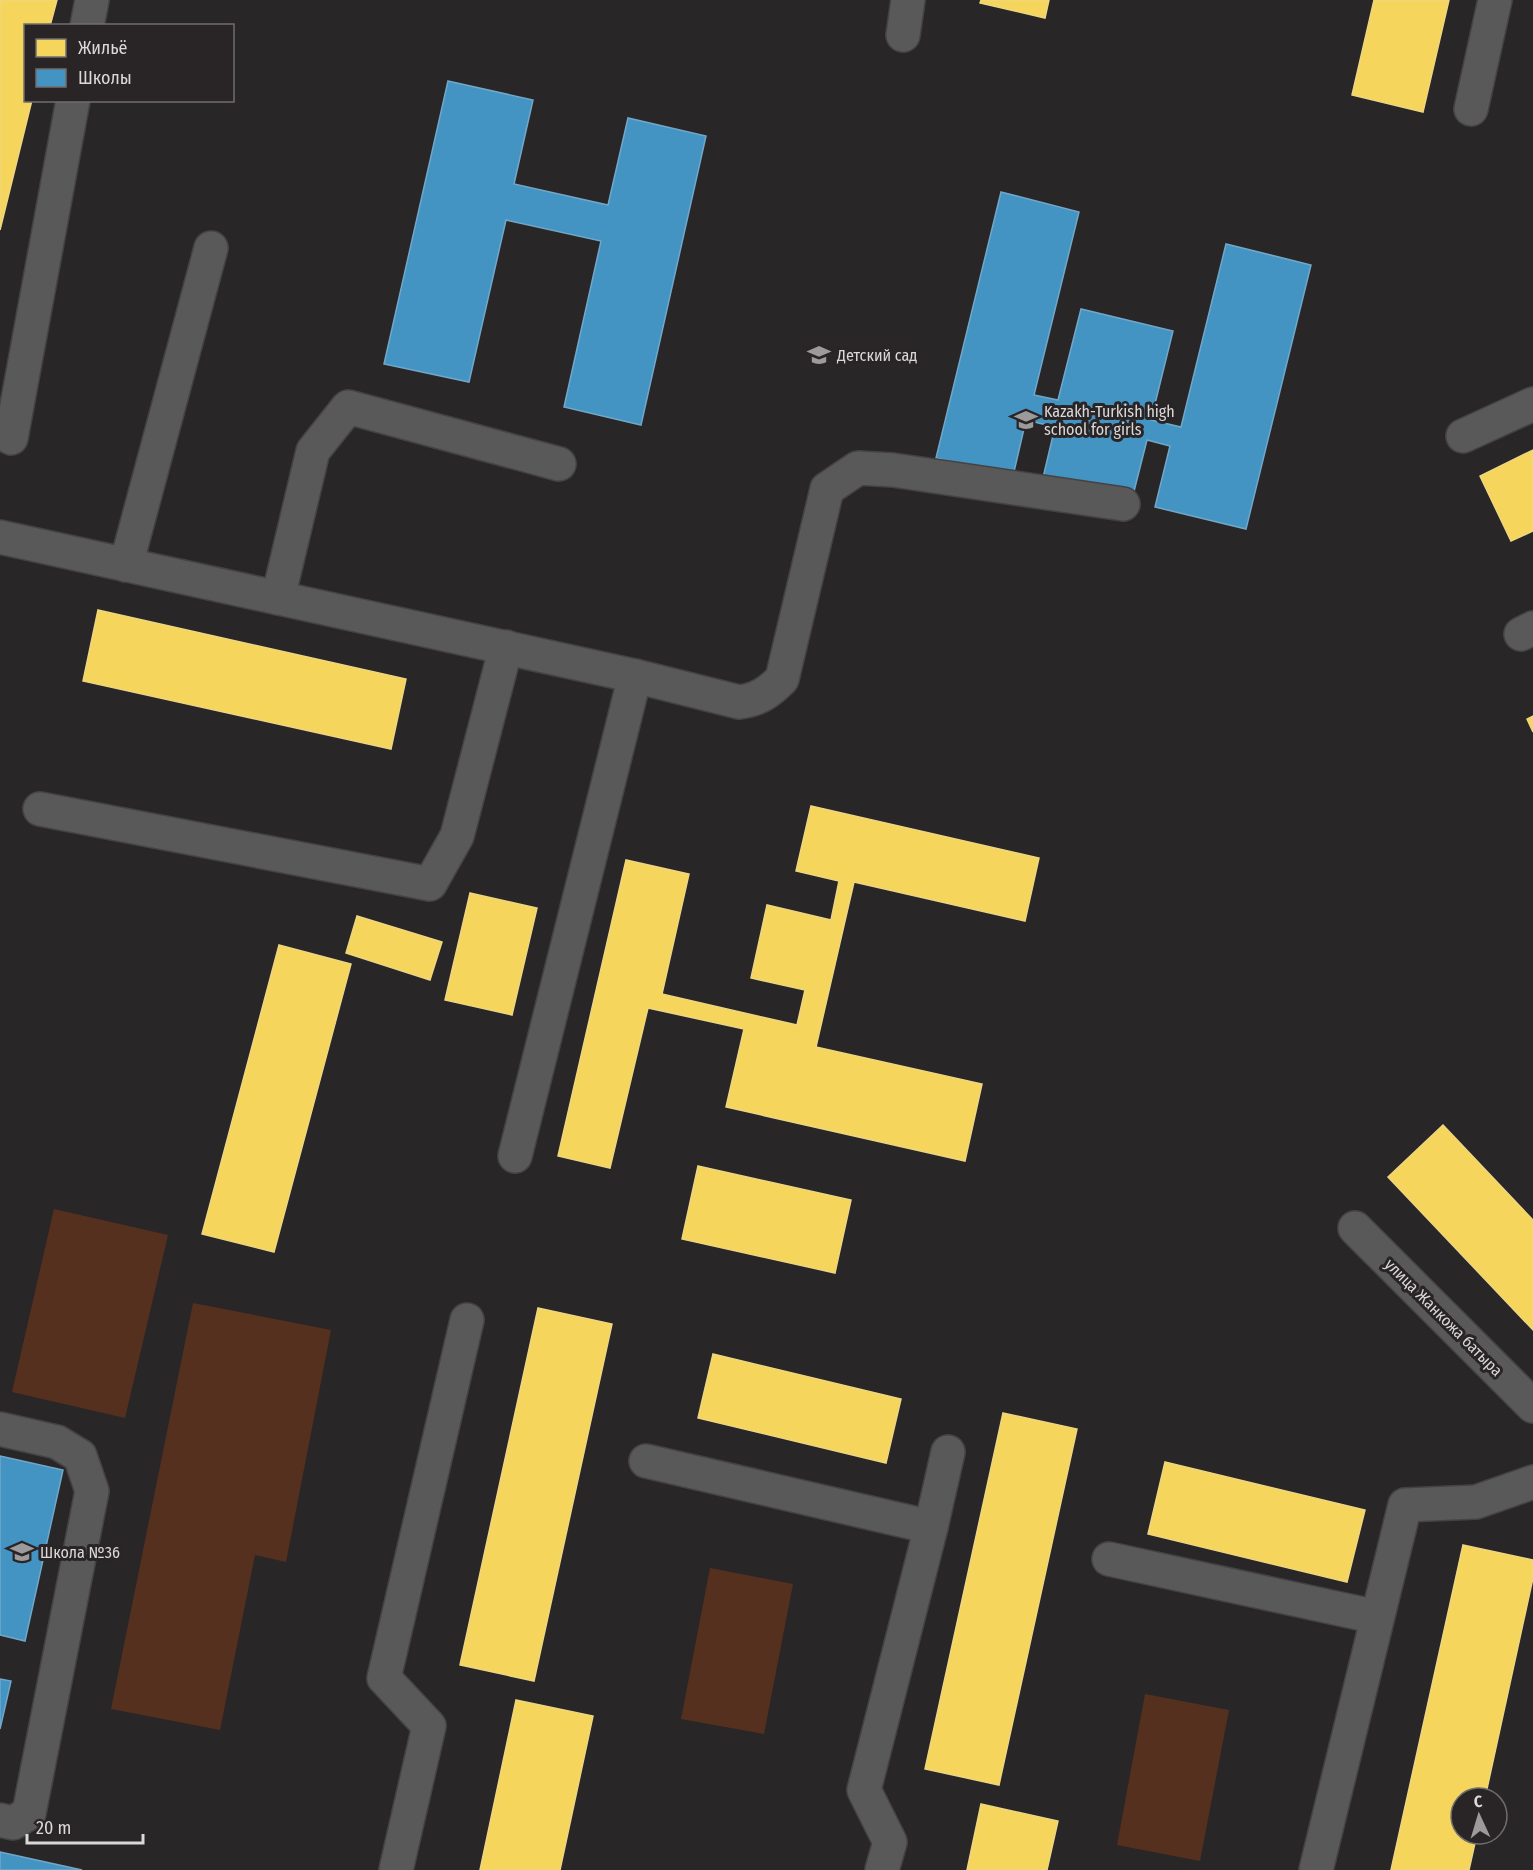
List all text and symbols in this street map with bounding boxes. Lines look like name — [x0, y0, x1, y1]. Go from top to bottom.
legend — [24, 24, 234, 102]
text: Жильё — [78, 37, 128, 59]
text: Школы — [78, 67, 132, 89]
school or university icon: Детский сад — [806, 342, 832, 368]
place label: Детский сад — [836, 346, 917, 365]
place label: Kazakh-Turkish high school for girls — [1044, 402, 1175, 439]
school or university icon: Kazakh-Turkish high school for girls — [1013, 407, 1039, 433]
street label: улица Жанкожа батыра — [1381, 1255, 1506, 1380]
school or university icon: Школа №36 — [9, 1539, 35, 1565]
place label: Школа №36 — [40, 1543, 120, 1562]
north arrow — [1449, 1786, 1509, 1846]
text: С — [1473, 1792, 1483, 1811]
scale bar — [27, 1807, 142, 1845]
text: 20 m — [36, 1817, 71, 1839]

